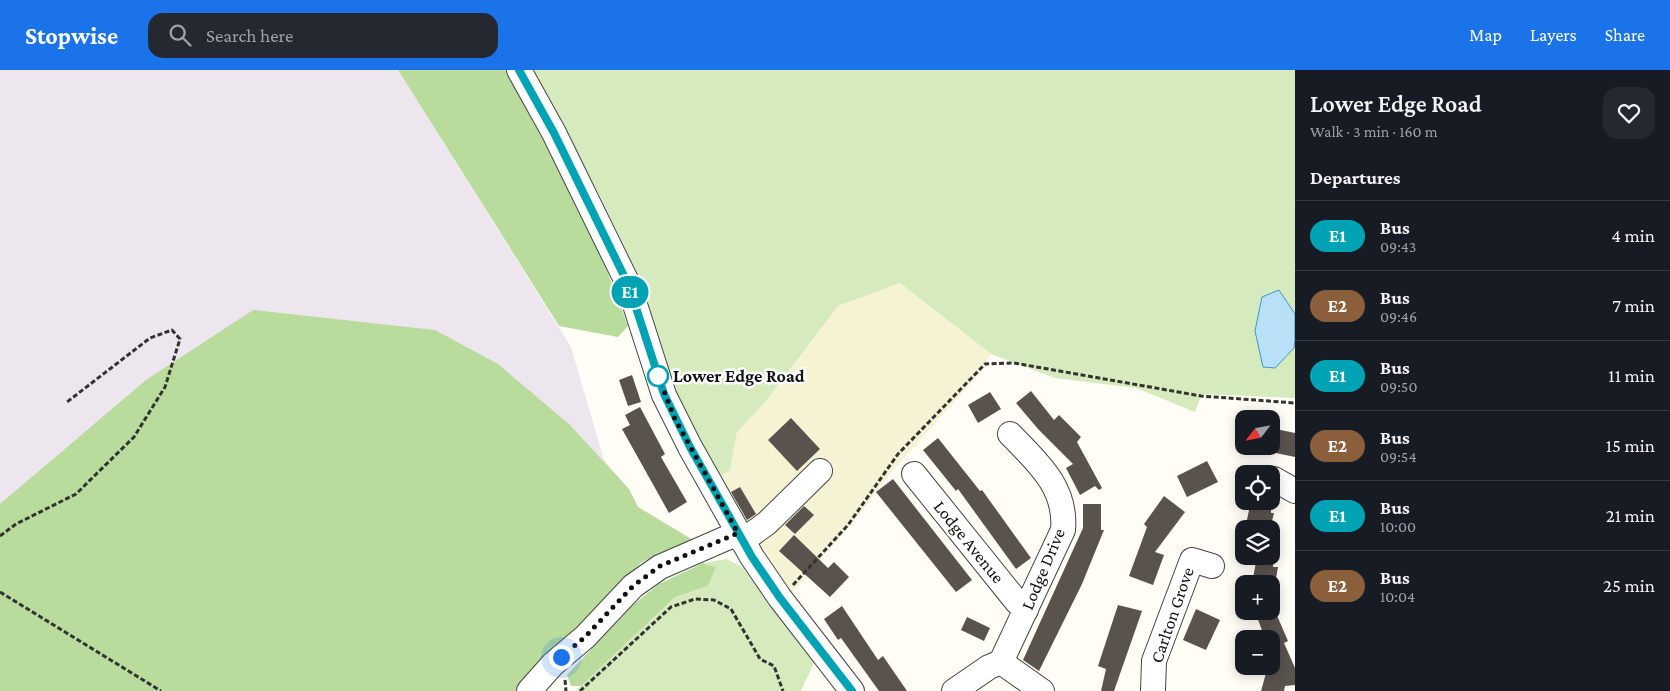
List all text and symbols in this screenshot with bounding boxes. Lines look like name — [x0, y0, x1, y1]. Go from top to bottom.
search box — [148, 13, 498, 58]
icon: search — [166, 21, 194, 49]
text: Stopwise — [25, 22, 118, 49]
text: Search here — [206, 25, 293, 46]
text: Map — [1469, 25, 1502, 45]
text: Layers — [1530, 25, 1577, 45]
text: Share — [1605, 25, 1645, 45]
button: heart — [1603, 87, 1655, 139]
text: Lower Edge Road — [1310, 90, 1482, 117]
text: Walk · 3 min · 160 m — [1310, 123, 1437, 140]
text: Departures — [1310, 167, 1401, 188]
text: Bus — [1380, 217, 1410, 238]
text: 4 min — [1611, 225, 1655, 246]
text: E1 — [1329, 226, 1346, 246]
text: 09:43 — [1380, 238, 1416, 255]
line badge: E1 — [608, 276, 652, 308]
text: E1 — [622, 282, 638, 302]
text: Bus — [1380, 287, 1410, 308]
text: 7 min — [1612, 295, 1655, 316]
text: E2 — [1328, 296, 1347, 316]
text: 09:46 — [1380, 308, 1417, 325]
text: Bus — [1380, 357, 1410, 378]
marker: Lower Edge Road — [647, 365, 669, 387]
text: 11 min — [1608, 365, 1655, 386]
place label: Lower Edge Road — [673, 366, 805, 386]
text: E1 — [1329, 366, 1346, 386]
text: 09:50 — [1380, 378, 1417, 395]
north arrow — [1235, 410, 1280, 455]
map controls — [1235, 410, 1280, 675]
text: Bus — [1380, 427, 1410, 448]
text: 15 min — [1606, 435, 1655, 456]
text: E2 — [1328, 436, 1347, 456]
text: 09:54 — [1380, 448, 1417, 465]
button: locate — [1235, 465, 1280, 510]
street label: Lodge Avenue — [930, 497, 1008, 587]
text: Bus — [1380, 497, 1410, 518]
text: 21 min — [1606, 505, 1655, 526]
text: E1 — [1329, 506, 1346, 526]
text: 10:00 — [1380, 518, 1416, 535]
button: layers — [1235, 520, 1280, 565]
street label: Lodge Drive — [1017, 525, 1069, 613]
street label: Carlton Grove — [1146, 564, 1198, 666]
text: Bus — [1380, 567, 1410, 588]
button: + — [1235, 575, 1280, 620]
text: 25 min — [1603, 575, 1655, 596]
text: E2 — [1328, 576, 1347, 596]
text: 10:04 — [1380, 588, 1415, 605]
button: − — [1235, 630, 1280, 675]
your location — [549, 645, 574, 670]

